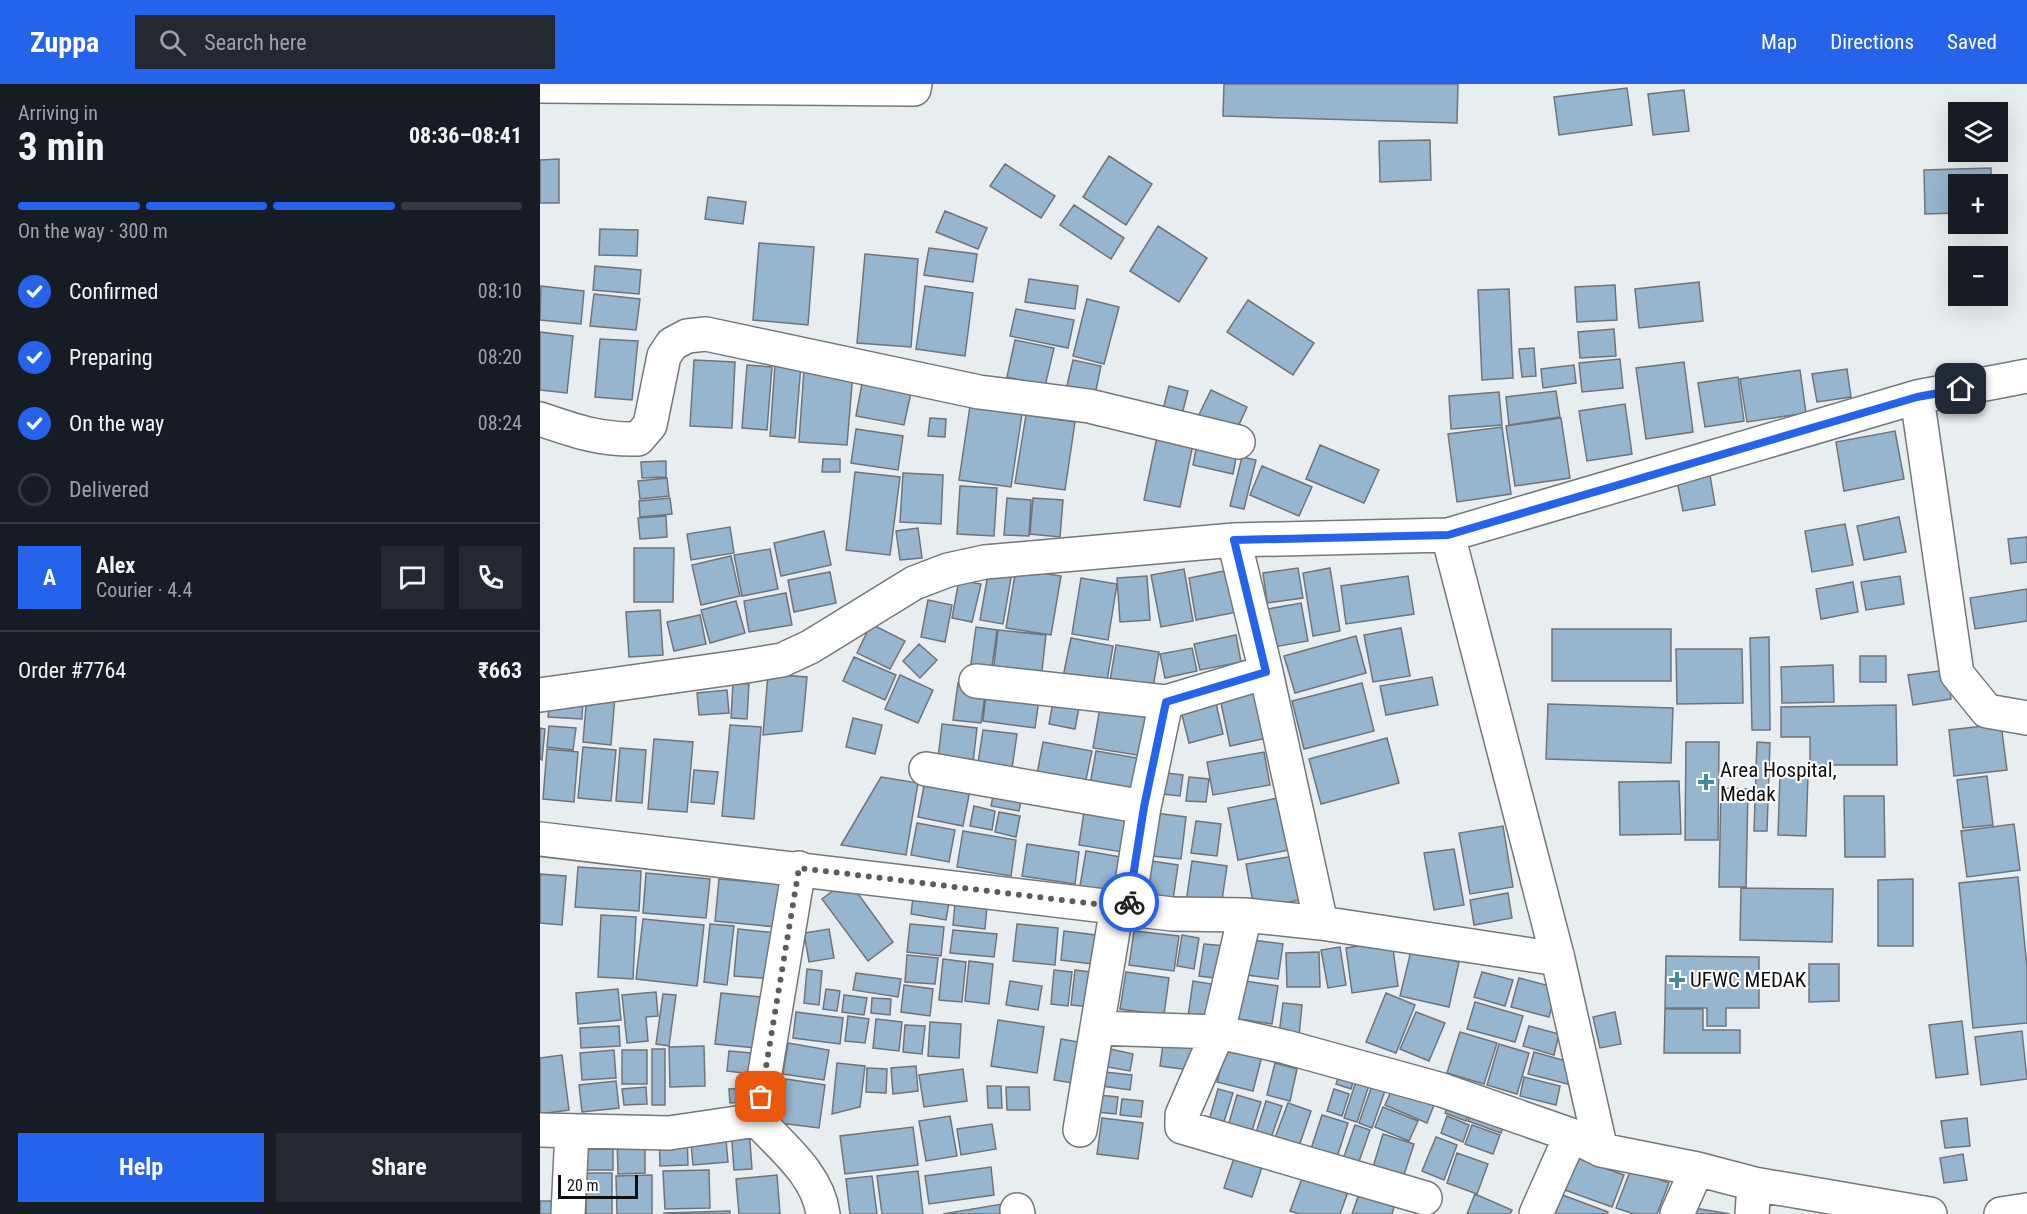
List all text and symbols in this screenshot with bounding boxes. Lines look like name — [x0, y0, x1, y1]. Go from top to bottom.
search box — [135, 15, 555, 69]
text: Zuppa — [30, 26, 99, 59]
icon: search — [156, 26, 189, 59]
text: Search here — [204, 30, 307, 55]
text: Map — [1761, 30, 1797, 54]
text: Directions — [1830, 30, 1914, 54]
text: Saved — [1947, 30, 1997, 54]
text: Arriving in — [18, 101, 98, 125]
map controls — [1948, 102, 2008, 306]
button: layers — [1948, 102, 2008, 162]
text: 08:36–08:41 — [409, 123, 522, 148]
text: 3 min — [18, 124, 105, 170]
button: + — [1948, 174, 2008, 234]
text: On the way · 300 m — [18, 219, 168, 243]
button: − — [1948, 246, 2008, 306]
icon: check — [18, 275, 51, 308]
text: Confirmed — [69, 279, 158, 304]
text: 08:10 — [478, 279, 522, 303]
icon: check — [18, 341, 51, 374]
text: Preparing — [69, 345, 153, 370]
text: 08:20 — [478, 345, 522, 369]
pin — [1935, 363, 1986, 414]
icon: home — [1944, 372, 1977, 405]
icon: check — [18, 407, 51, 440]
text: On the way — [69, 411, 164, 436]
text: 08:24 — [478, 411, 522, 435]
text: Delivered — [69, 477, 149, 502]
button: chat — [381, 546, 444, 609]
button: phone — [459, 546, 522, 609]
text: Alex — [96, 553, 135, 578]
text: A — [43, 565, 56, 590]
text: Courier · 4.4 — [96, 578, 192, 602]
text: Order #7764 — [18, 658, 126, 683]
text: ₹663 — [478, 658, 522, 683]
place label: Area Hospital, Medak — [1720, 758, 1837, 806]
marker: Area Hospital, Medak — [1697, 773, 1715, 791]
courier — [1099, 872, 1159, 932]
icon: bike — [1113, 886, 1146, 919]
place label: UFWC MEDAK — [1690, 968, 1807, 992]
marker: UFWC MEDAK — [1668, 971, 1686, 989]
pin — [735, 1071, 786, 1122]
icon: bag — [744, 1080, 777, 1113]
button: Help — [18, 1133, 264, 1202]
button: Share — [276, 1133, 522, 1202]
scale bar — [558, 1172, 638, 1200]
text: 20 m — [567, 1176, 599, 1195]

